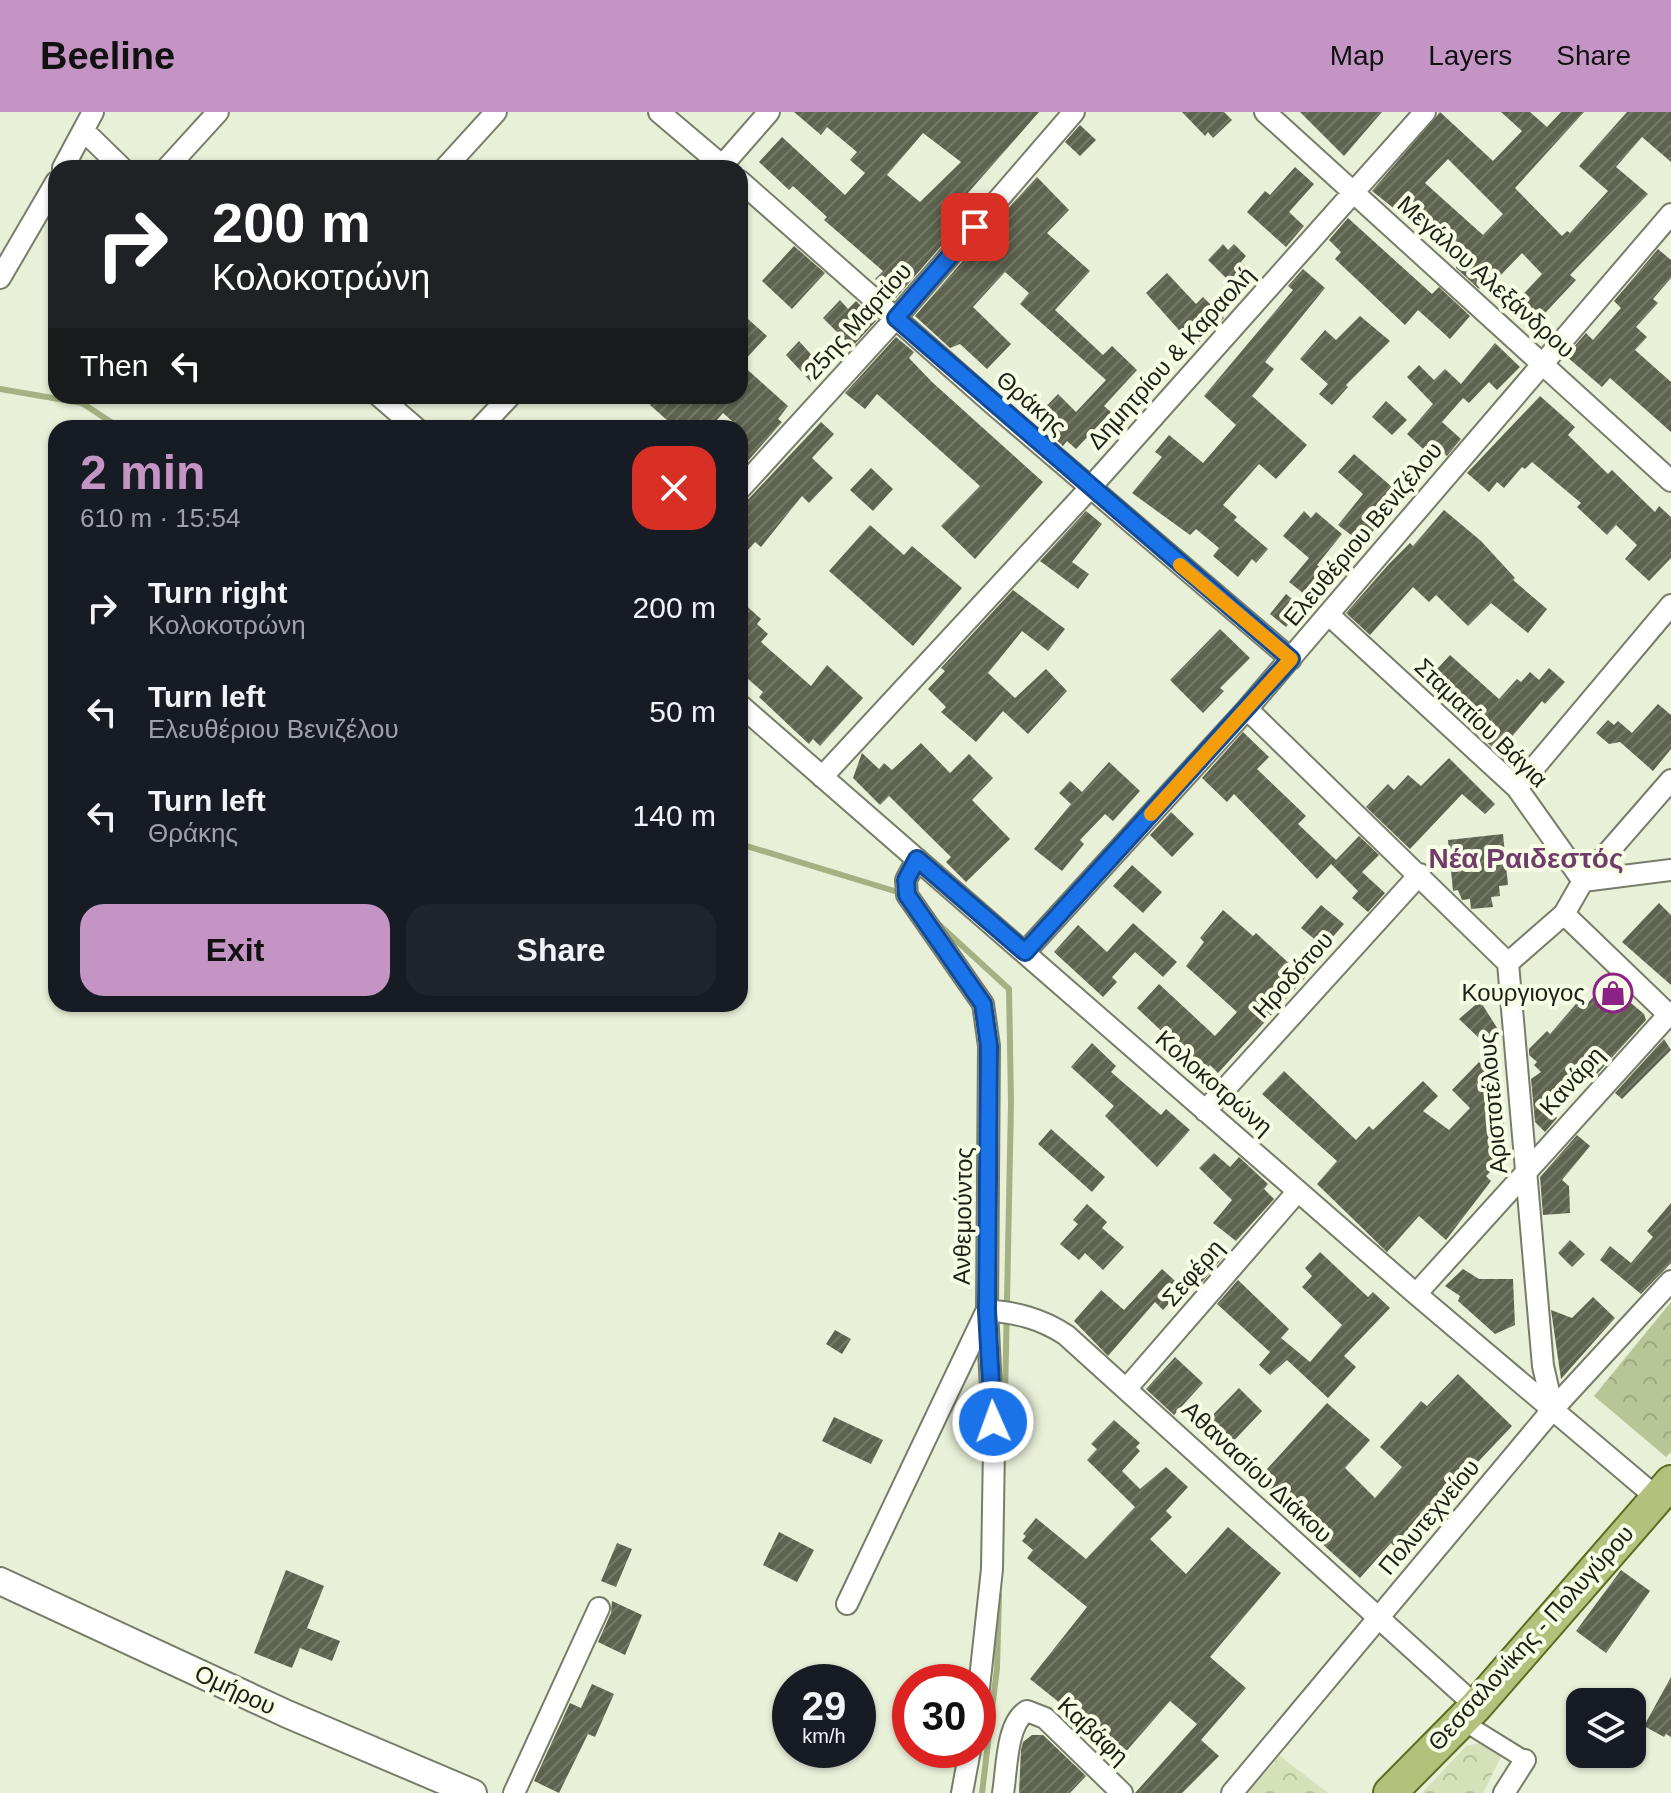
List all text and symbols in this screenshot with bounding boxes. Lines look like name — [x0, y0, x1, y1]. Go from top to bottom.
text: Beeline — [40, 35, 175, 77]
text: Map — [1330, 40, 1384, 71]
text: Layers — [1428, 40, 1512, 71]
text: Share — [1556, 40, 1631, 71]
street label: Μεγάλου Αλεξάνδρου — [1393, 190, 1580, 363]
text: 200 m — [212, 191, 371, 254]
icon: right — [80, 192, 184, 296]
pin — [941, 193, 1009, 261]
icon: arrive — [953, 205, 997, 249]
text: Κολοκοτρώνη — [212, 257, 430, 298]
street label: 25ης Μαρτίου — [798, 257, 917, 384]
street label: Δημητρίου & Καραολή — [1082, 261, 1260, 454]
icon: left — [164, 344, 208, 388]
text: Then — [80, 349, 148, 382]
street label: Θράκης — [991, 365, 1072, 440]
street label: Ελευθέριου Βενιζέλου — [1278, 436, 1447, 631]
text: 2 min — [80, 446, 205, 499]
button: close — [632, 446, 716, 530]
text: 610 m · 15:54 — [80, 503, 240, 533]
text: Turn right — [148, 576, 287, 609]
icon: right — [80, 586, 124, 630]
text: 200 m — [633, 591, 716, 624]
text: Κολοκοτρώνη — [148, 610, 306, 640]
street label: Σταματίου Βάγια — [1410, 653, 1553, 793]
text: Turn left — [148, 680, 266, 713]
icon: left — [80, 690, 124, 734]
text: 50 m — [649, 695, 716, 728]
text: Ελευθέριου Βενιζέλου — [148, 714, 399, 744]
text: Turn left — [148, 784, 266, 817]
icon: left — [80, 794, 124, 838]
text: 140 m — [633, 799, 716, 832]
text: Θράκης — [148, 818, 238, 848]
district label: Νέα Ραιδεστός — [1428, 843, 1624, 874]
button: Exit — [80, 904, 390, 996]
button: Share — [406, 904, 716, 996]
street label: Ηροδότου — [1247, 926, 1338, 1023]
shop icon: Κουργιογος — [1592, 972, 1634, 1014]
place label: Κουργιογος — [1462, 979, 1585, 1006]
street label: Κολοκοτρώνη — [1151, 1025, 1278, 1141]
street label: Αριστοτέλους — [1473, 1031, 1512, 1175]
street label: Κανάρη — [1534, 1041, 1609, 1120]
street label: Ανθεμούντος — [948, 1147, 977, 1285]
street label: Σεφέρη — [1157, 1234, 1229, 1311]
position arrow — [951, 1380, 1035, 1464]
street label: Αθανασίου Διάκου — [1177, 1395, 1338, 1548]
street label: Πολυτεχνείου — [1373, 1454, 1485, 1580]
street label: Θεσσαλονίκης - Πολυγύρου — [1422, 1520, 1639, 1756]
street label: Ομήρου — [191, 1659, 280, 1720]
speed limit sign: 30 — [892, 1664, 996, 1768]
text: 29 — [802, 1684, 846, 1728]
map controls — [1566, 1688, 1646, 1768]
button: layers — [1566, 1688, 1646, 1768]
street label: Καβάφη — [1053, 1691, 1134, 1770]
text: km/h — [802, 1725, 846, 1747]

